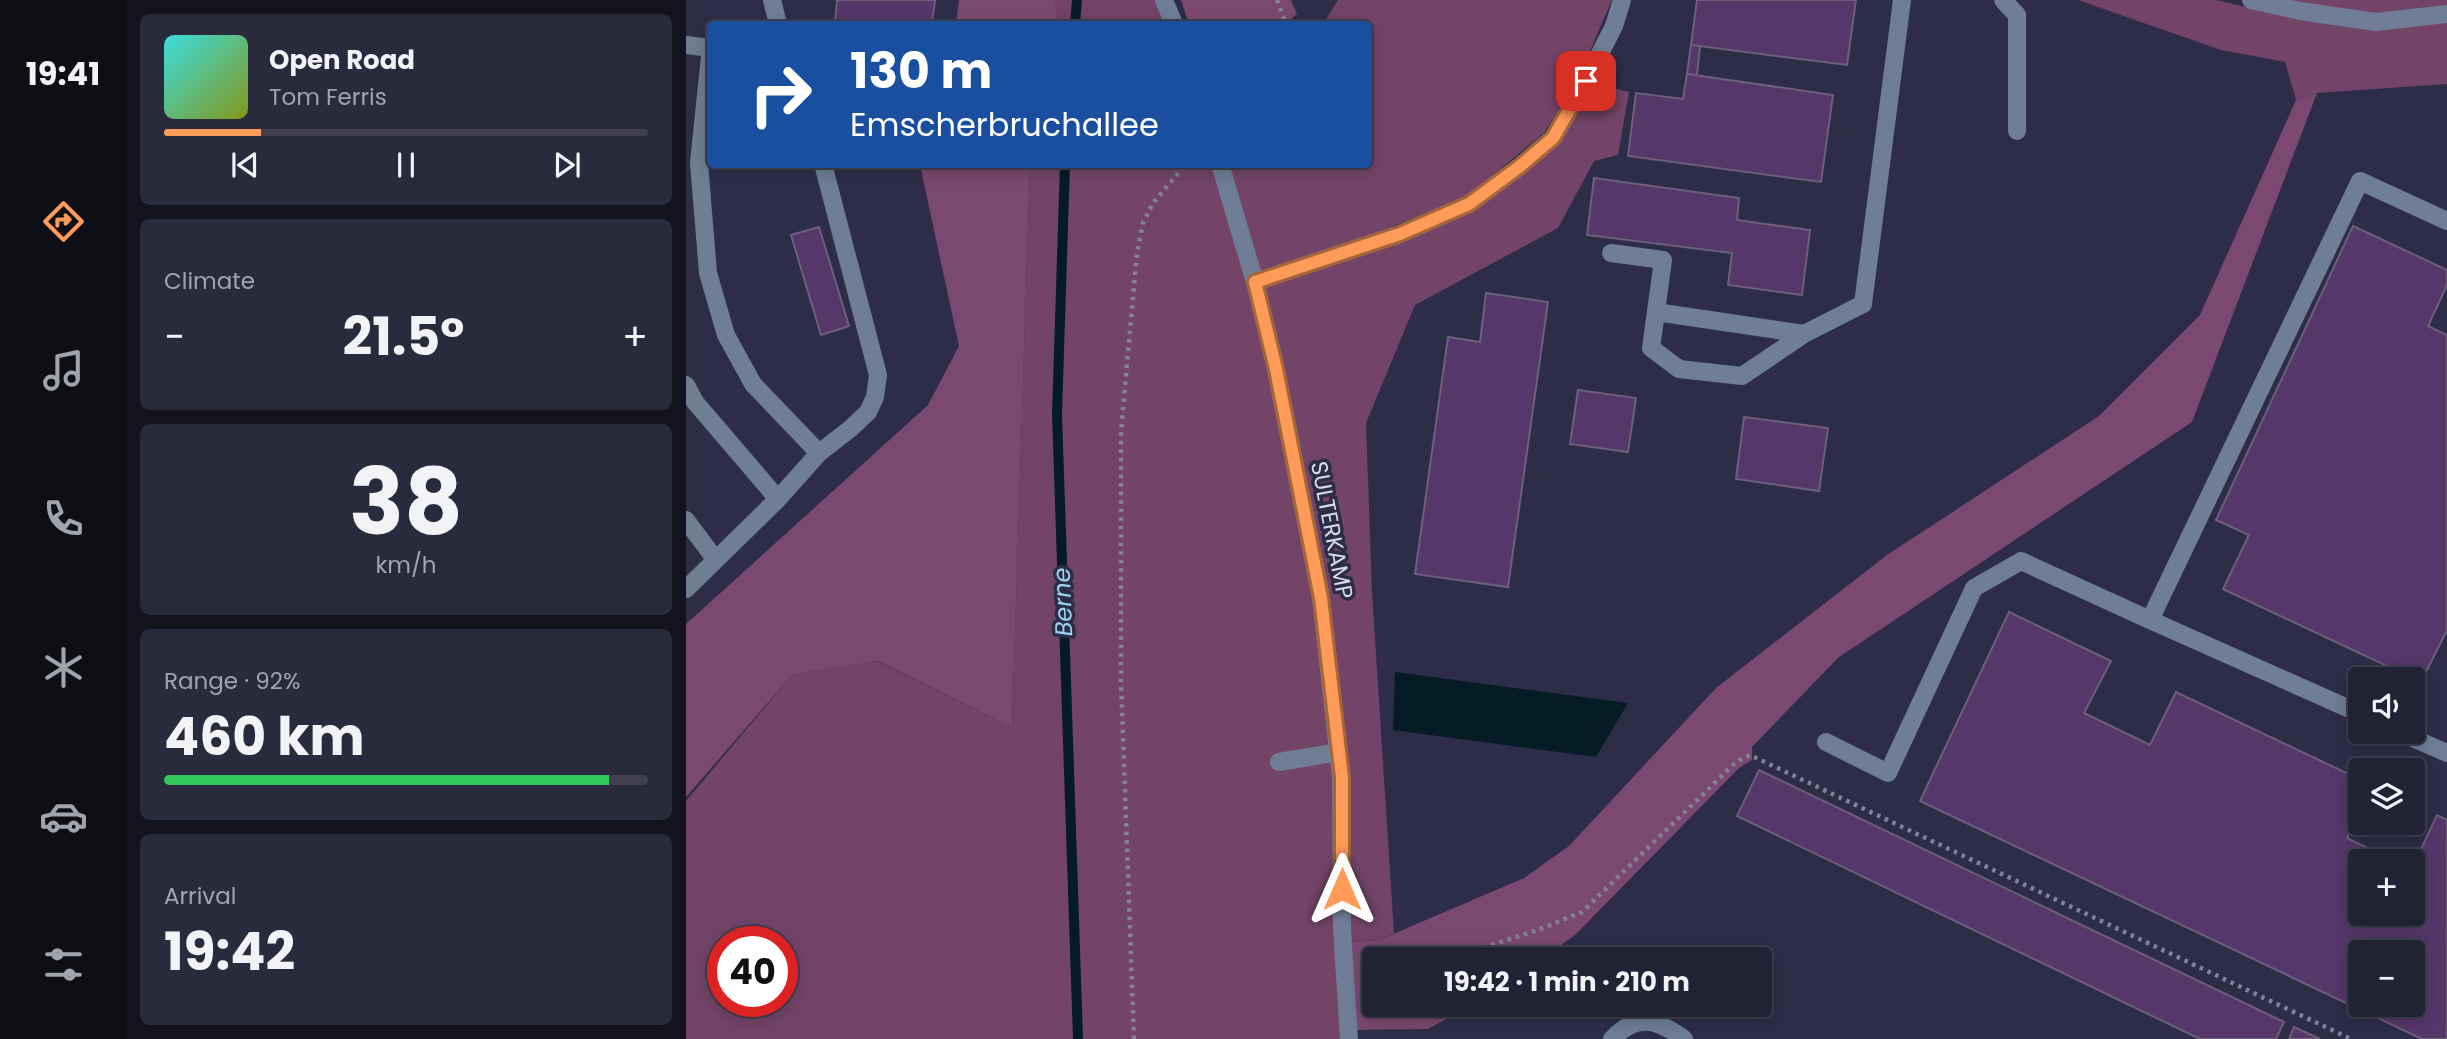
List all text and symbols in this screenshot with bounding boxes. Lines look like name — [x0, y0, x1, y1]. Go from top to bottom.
text: 130 m — [850, 37, 992, 105]
text: Open Road — [269, 42, 415, 78]
icon: right — [735, 49, 826, 140]
text: 19:41 — [26, 51, 100, 96]
pin — [1556, 51, 1616, 111]
icon: arrive — [1567, 62, 1605, 100]
text: Tom Ferris — [269, 81, 387, 113]
text: Emscherbruchallee — [850, 102, 1159, 147]
icon: previous — [226, 146, 264, 184]
icon: pause — [387, 146, 425, 184]
icon: next — [548, 146, 586, 184]
icon: directions — [39, 197, 88, 246]
text: Climate — [164, 265, 255, 297]
text: 21.5° — [343, 300, 464, 373]
text: − — [164, 310, 185, 363]
text: + — [622, 310, 648, 363]
icon: music — [39, 346, 88, 395]
text: 38 — [349, 438, 463, 566]
street label: SULTERKAMP — [1303, 458, 1361, 602]
icon: phone — [39, 494, 88, 543]
text: km/h — [375, 549, 437, 581]
water label: Berne — [1045, 567, 1080, 637]
icon: climate — [39, 643, 88, 692]
text: Range · 92% — [164, 665, 300, 697]
map controls — [2348, 667, 2425, 1017]
button: sound — [2348, 667, 2425, 744]
text: 460 km — [164, 700, 364, 773]
button: layers — [2348, 758, 2425, 835]
icon: car — [39, 792, 88, 841]
button: + — [2348, 849, 2425, 926]
position arrow — [1305, 852, 1379, 926]
text: Arrival — [164, 880, 236, 912]
text: 19:42 — [164, 915, 295, 988]
speed limit sign: 40 — [707, 926, 798, 1017]
icon: filters — [39, 940, 88, 989]
button: − — [2348, 940, 2425, 1017]
text: 19:42 · 1 min · 210 m — [1444, 964, 1690, 1000]

